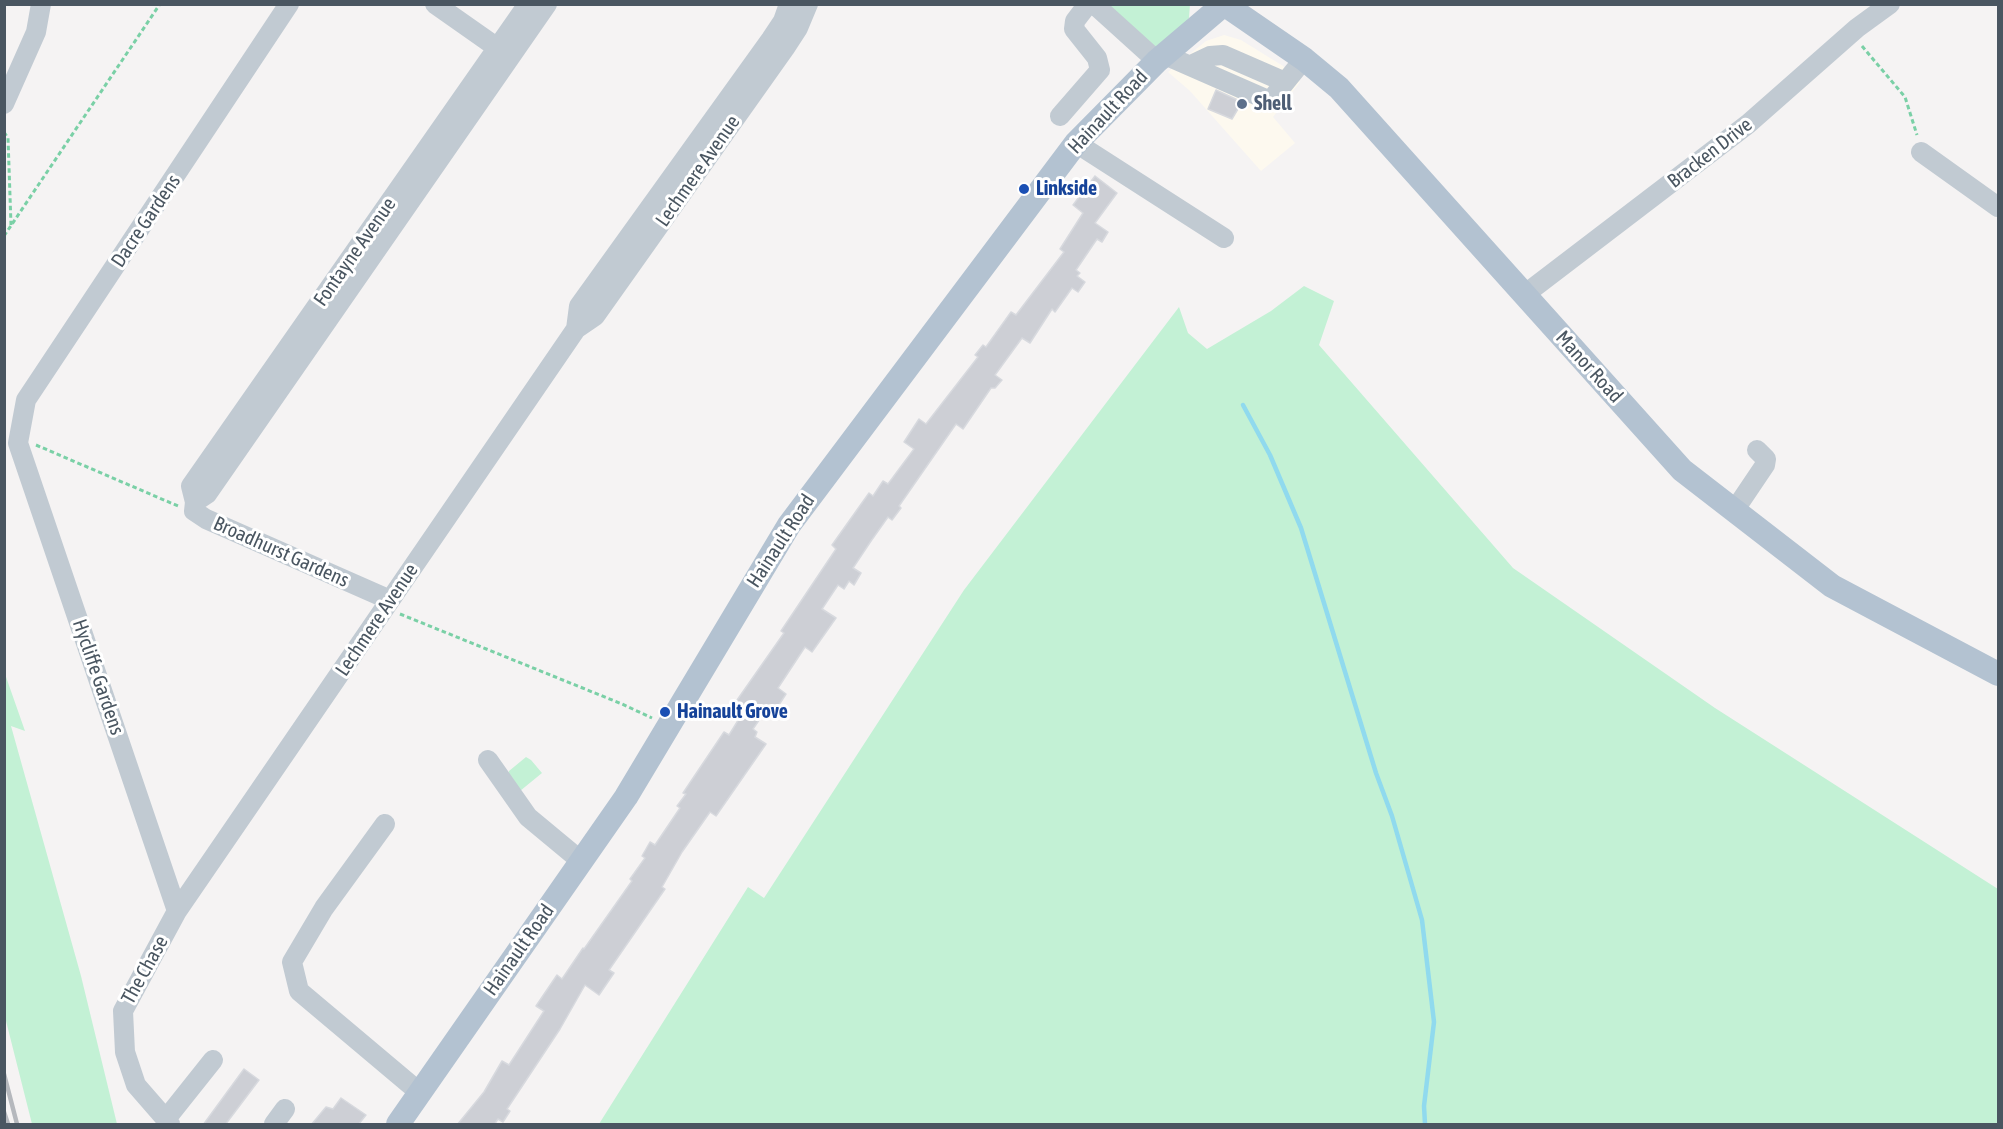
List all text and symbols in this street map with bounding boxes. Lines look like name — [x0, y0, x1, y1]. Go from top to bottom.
street label: Hainault Road — [1063, 65, 1153, 159]
place label: Shell — [1254, 92, 1292, 116]
marker: Shell — [1235, 97, 1249, 111]
street label: Lechmere Avenue — [651, 111, 745, 231]
street label: Bracken Drive — [1663, 113, 1757, 193]
street label: Dacre Gardens — [106, 170, 186, 272]
place label: Linkside — [1036, 177, 1097, 201]
marker: Linkside — [1017, 182, 1031, 196]
street label: Fontayne Avenue — [309, 193, 401, 311]
street label: Manor Road — [1550, 326, 1628, 408]
street label: Hainault Road — [742, 490, 820, 592]
street label: Broadhurst Gardens — [210, 511, 352, 593]
street label: Lechmere Avenue — [331, 559, 423, 681]
street label: Hycliffe Gardens — [67, 616, 129, 738]
place label: Hainault Grove — [677, 700, 788, 724]
marker: Hainault Grove — [658, 705, 672, 719]
street label: Hainault Road — [479, 900, 559, 1000]
street label: The Chase — [117, 932, 173, 1008]

